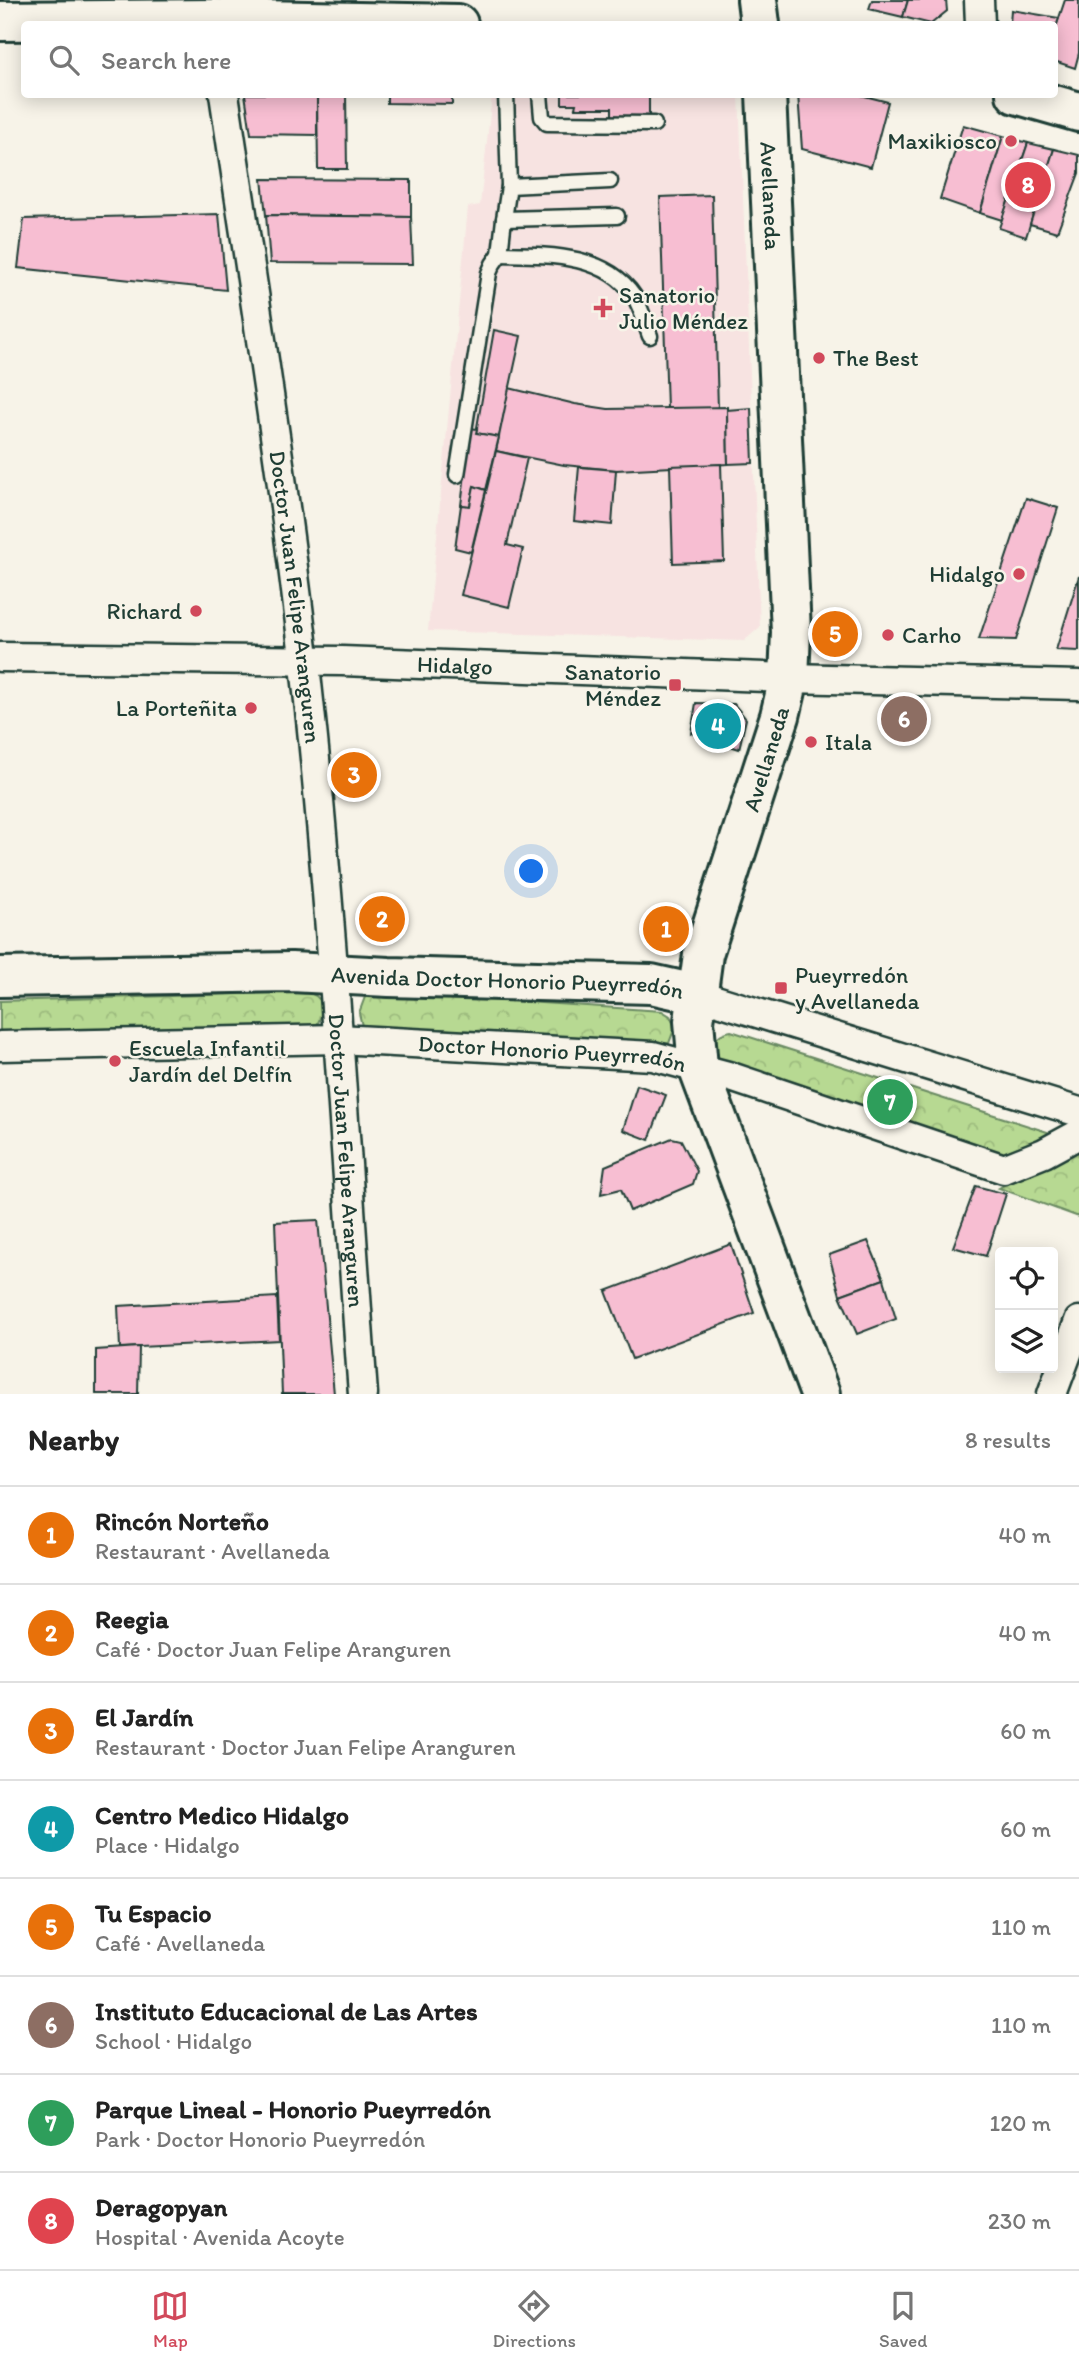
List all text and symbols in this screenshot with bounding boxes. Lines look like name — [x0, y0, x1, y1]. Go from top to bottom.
search box — [21, 21, 1058, 98]
icon: search — [45, 41, 83, 79]
text: Search here — [101, 44, 231, 76]
place label: Maxikiosco — [887, 127, 997, 155]
marker: Maxikiosco — [1003, 133, 1019, 149]
street label: Avellaneda — [754, 141, 787, 251]
pin: 8 — [1005, 159, 1051, 211]
place label: Sanatorio Julio Méndez — [619, 281, 748, 335]
marker: Sanatorio Julio Méndez — [593, 298, 613, 318]
place label: The Best — [833, 344, 919, 372]
marker: The Best — [811, 350, 827, 366]
street label: Doctor Juan Felipe Aranguren — [263, 449, 327, 745]
place label: Hidalgo — [929, 560, 1005, 588]
marker: Hidalgo — [1011, 566, 1027, 582]
place label: Richard — [107, 597, 182, 625]
marker: Richard — [188, 603, 204, 619]
pin: 5 — [812, 608, 858, 660]
place label: Carho — [902, 621, 961, 649]
marker: Carho — [880, 627, 896, 643]
street label: Hidalgo — [416, 650, 493, 681]
place label: Sanatorio Méndez — [565, 658, 661, 712]
marker: Sanatorio Méndez — [667, 677, 683, 693]
pin: 6 — [881, 693, 927, 745]
place label: La Porteñita — [116, 694, 237, 722]
marker: La Porteñita — [243, 700, 259, 716]
pin: 4 — [695, 700, 741, 752]
street label: Avellaneda — [737, 703, 795, 815]
place label: Itala — [825, 728, 872, 756]
marker: Itala — [803, 734, 819, 750]
pin: 3 — [331, 749, 377, 801]
your location — [514, 854, 548, 888]
pin: 2 — [359, 893, 405, 945]
pin: 1 — [643, 903, 689, 955]
street label: Avenida Doctor Honorio Pueyrredón — [331, 960, 687, 1005]
place label: Pueyrredón y Avellaneda — [795, 961, 919, 1015]
marker: Pueyrredón y Avellaneda — [773, 980, 789, 996]
street label: Doctor Juan Felipe Aranguren — [322, 1012, 371, 1309]
street label: Doctor Honorio Pueyrredón — [417, 1029, 690, 1078]
place label: Escuela Infantil Jardín del Delfín — [129, 1034, 292, 1088]
marker: Escuela Infantil Jardín del Delfín — [107, 1053, 123, 1069]
pin: 7 — [867, 1076, 913, 1128]
map controls — [995, 1247, 1058, 1373]
button: locate — [995, 1247, 1058, 1310]
button: layers — [995, 1310, 1058, 1373]
text: Nearby — [28, 1421, 119, 1458]
text: 8 results — [965, 1426, 1051, 1454]
text: Rincón Norteño — [95, 1505, 269, 1537]
text: 1 — [46, 1521, 56, 1549]
text: 40 m — [998, 1521, 1051, 1549]
text: Restaurant · Avellaneda — [95, 1537, 330, 1565]
text: Reegia — [95, 1603, 169, 1635]
text: 2 — [45, 1619, 57, 1647]
text: 40 m — [998, 1619, 1051, 1647]
text: Café · Doctor Juan Felipe Aranguren — [95, 1635, 451, 1663]
text: El Jardín — [95, 1701, 194, 1733]
text: 3 — [45, 1717, 57, 1745]
text: 60 m — [1000, 1717, 1051, 1745]
text: Restaurant · Doctor Juan Felipe Aranguren — [95, 1733, 516, 1761]
text: Centro Medico Hidalgo — [95, 1799, 349, 1831]
text: 4 — [44, 1815, 58, 1843]
text: 60 m — [1000, 1815, 1051, 1843]
text: Place · Hidalgo — [95, 1831, 240, 1859]
text: Tu Espacio — [95, 1897, 212, 1929]
text: 5 — [45, 1913, 57, 1941]
text: 110 m — [991, 1913, 1051, 1941]
text: Café · Avellaneda — [95, 1929, 265, 1957]
text: Instituto Educacional de Las Artes — [95, 1995, 478, 2027]
text: 6 — [45, 2011, 57, 2039]
text: 110 m — [991, 2011, 1051, 2039]
text: School · Hidalgo — [95, 2027, 252, 2055]
text: Parque Lineal - Honorio Pueyrredón — [95, 2093, 491, 2125]
text: 7 — [45, 2109, 57, 2137]
text: 120 m — [990, 2109, 1051, 2137]
text: Park · Doctor Honorio Pueyrredón — [95, 2125, 425, 2153]
text: Deragopyan — [95, 2191, 227, 2223]
text: 8 — [45, 2207, 57, 2235]
text: 230 m — [988, 2207, 1051, 2235]
text: Hospital · Avenida Acoyte — [95, 2223, 345, 2251]
tab: Map — [151, 2287, 189, 2352]
tab: Directions — [492, 2287, 576, 2352]
tab: Saved — [879, 2287, 927, 2352]

